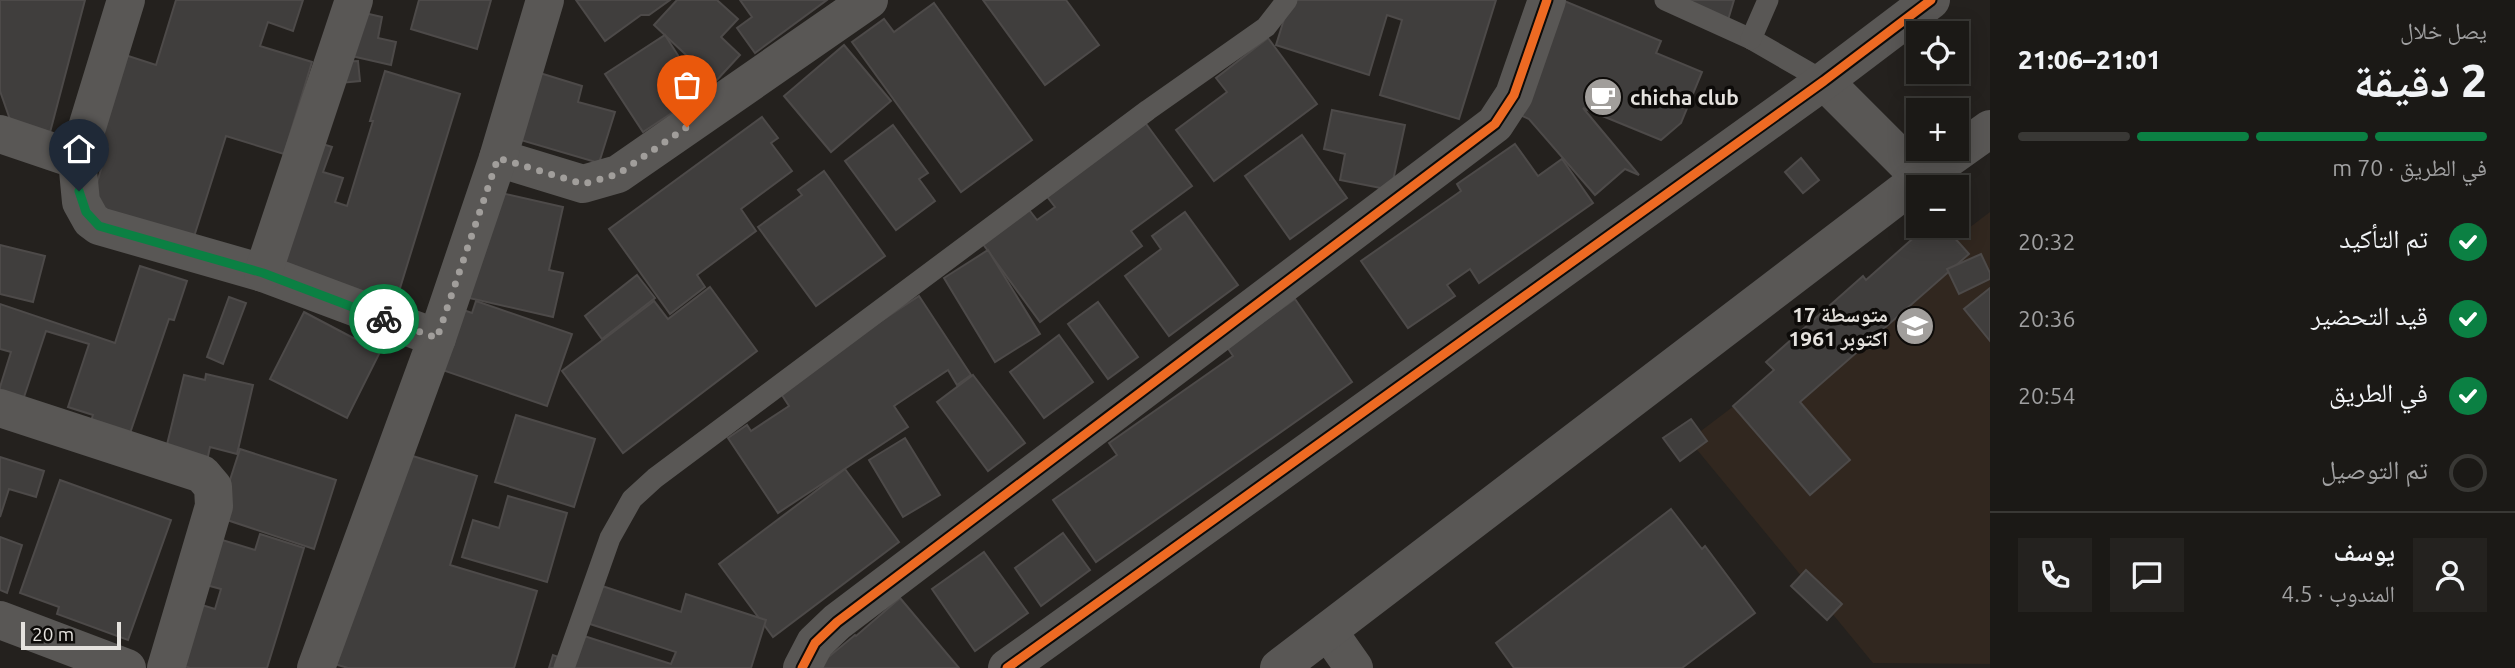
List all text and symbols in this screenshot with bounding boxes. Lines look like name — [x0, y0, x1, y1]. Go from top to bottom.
text: يصل خلال — [2400, 18, 2487, 43]
map controls — [1906, 21, 1969, 238]
button: locate — [1906, 21, 1969, 84]
text: 21:01–21:06 — [2018, 45, 2161, 74]
text: 2 دقيقة — [2353, 54, 2487, 106]
pin — [657, 55, 717, 127]
icon: bag — [668, 66, 706, 104]
cafe icon: chicha club — [1582, 76, 1624, 118]
place label: chicha club — [1630, 85, 1739, 109]
button: + — [1906, 98, 1969, 161]
pin — [49, 119, 109, 191]
icon: home — [60, 130, 98, 168]
text: في الطريق · 70 m — [2332, 155, 2487, 180]
button: − — [1906, 175, 1969, 238]
icon: check — [2449, 223, 2487, 261]
text: تم التأكيد — [2339, 224, 2428, 253]
text: 20:32 — [2018, 229, 2076, 254]
courier — [349, 284, 419, 354]
icon: bike — [365, 300, 403, 338]
icon: check — [2449, 300, 2487, 338]
text: قيد التحضير — [2311, 301, 2428, 330]
place label: متوسطة 17 اكتوبر 1961 — [1788, 302, 1888, 351]
school or university icon: متوسطة 17 اكتوبر 1961 — [1894, 305, 1936, 347]
text: 20:36 — [2018, 306, 2076, 331]
icon: check — [2449, 377, 2487, 415]
text: في الطريق — [2329, 378, 2428, 407]
text: 20:54 — [2018, 383, 2076, 408]
text: تم التوصيل — [2321, 455, 2428, 484]
text: يوسف — [2334, 537, 2395, 566]
button: phone — [2018, 538, 2092, 612]
button: chat — [2110, 538, 2184, 612]
button: person — [2413, 538, 2487, 612]
text: المندوب · 4.5 — [2281, 581, 2395, 606]
scale bar — [21, 619, 121, 651]
text: 20 m — [32, 623, 74, 645]

